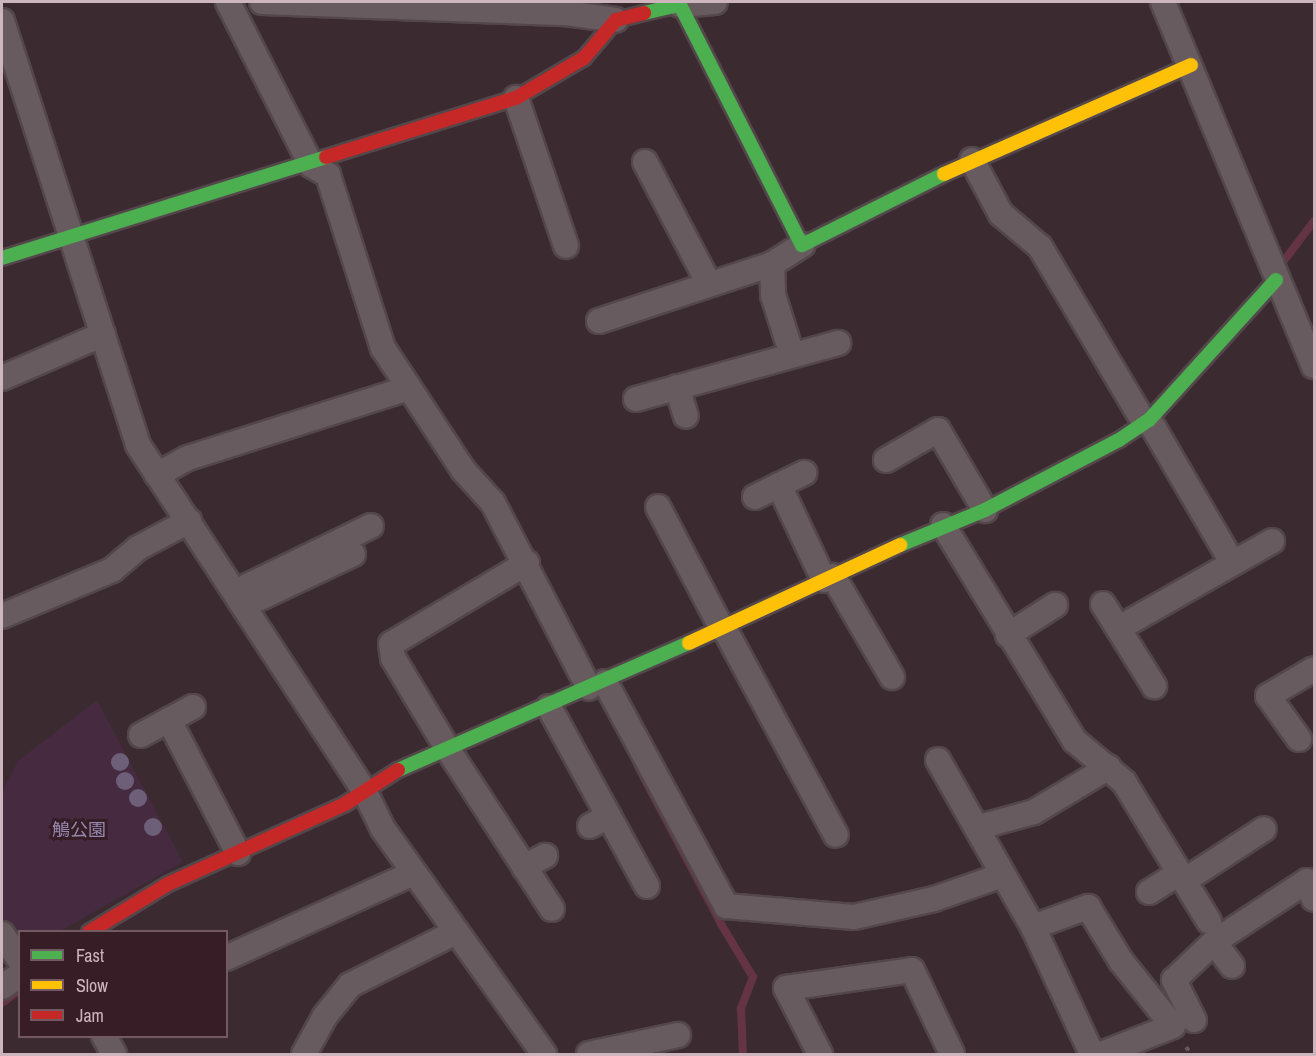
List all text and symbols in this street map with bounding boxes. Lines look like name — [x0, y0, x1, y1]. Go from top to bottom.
park label: 鵤公園 — [52, 819, 106, 841]
legend — [18, 930, 228, 1038]
text: Fast — [76, 943, 104, 968]
text: Slow — [76, 973, 108, 998]
text: Jam — [76, 1003, 104, 1028]

